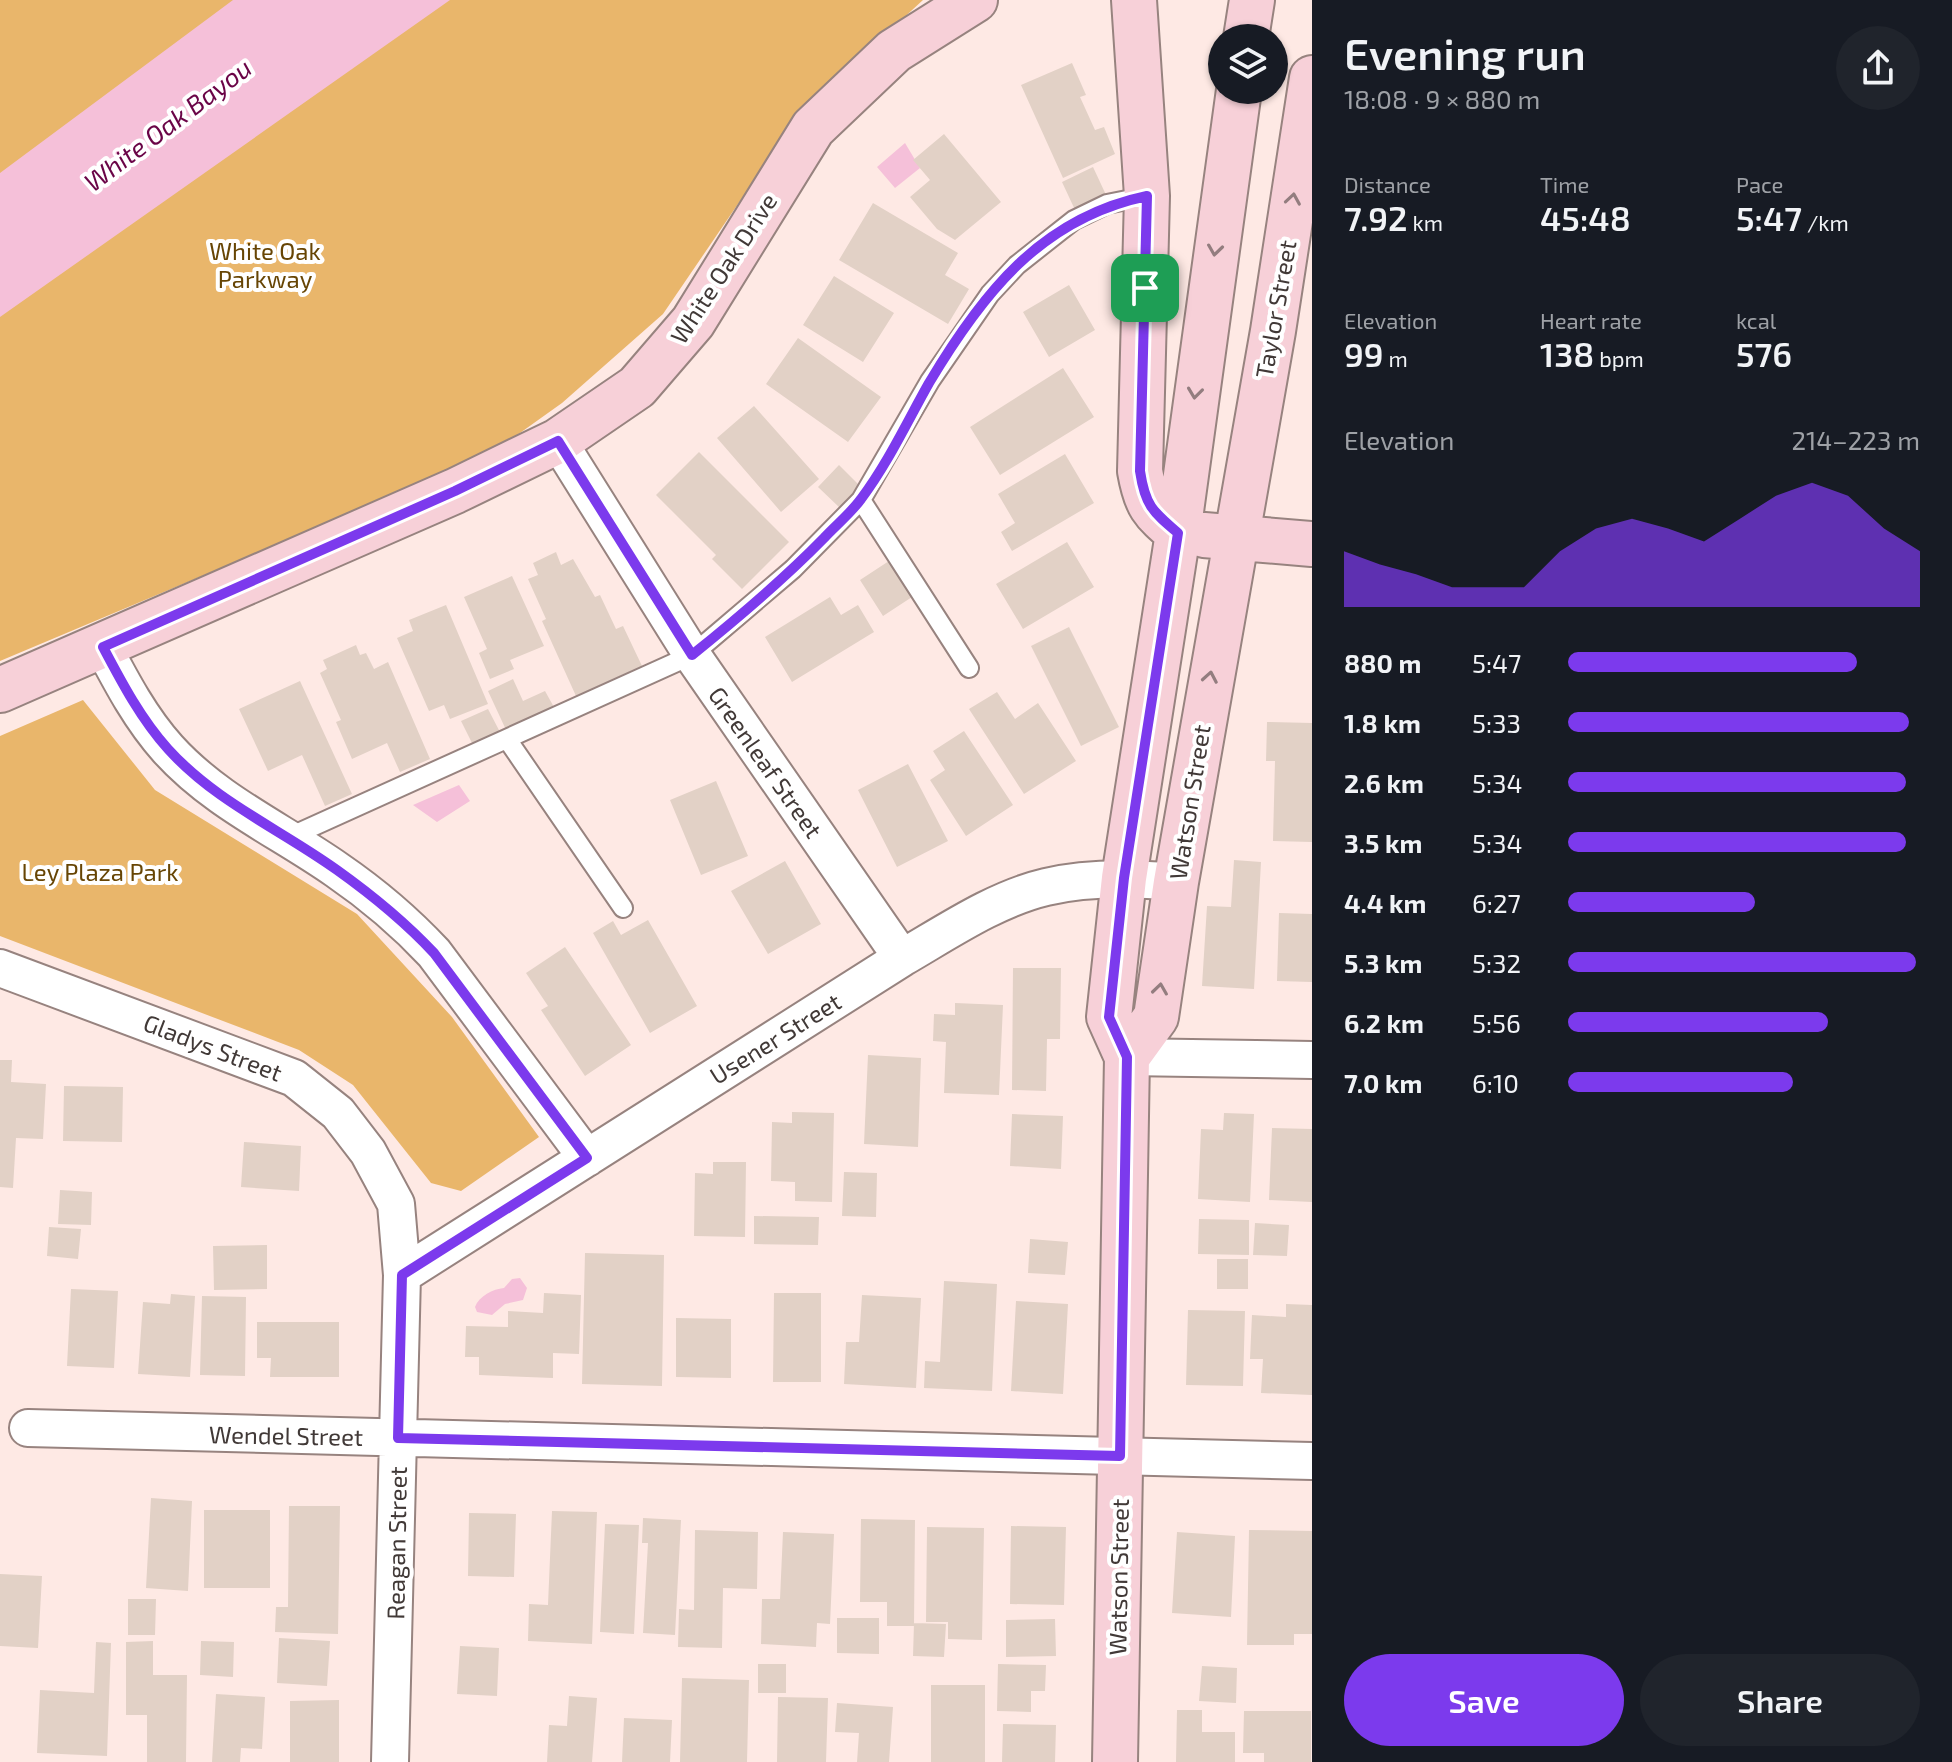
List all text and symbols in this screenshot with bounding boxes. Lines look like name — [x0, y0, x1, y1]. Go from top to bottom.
map controls — [1208, 24, 1288, 104]
button: layers — [1208, 24, 1288, 104]
text: Evening run — [1344, 26, 1586, 79]
button: share — [1836, 26, 1920, 110]
water label: White Oak Bayou — [77, 51, 257, 198]
text: 18:08 · 9 × 880 m — [1344, 83, 1540, 114]
text: Distance — [1344, 171, 1431, 197]
text: Time — [1540, 171, 1589, 197]
text: Pace — [1736, 171, 1783, 197]
street label: White Oak Drive — [664, 187, 782, 349]
one-way arrow — [1284, 192, 1301, 205]
text: 7.92 — [1344, 197, 1408, 238]
text: 45:48 — [1540, 197, 1631, 238]
text: 5:47 — [1736, 197, 1802, 238]
text: km — [1408, 209, 1443, 235]
text: /km — [1802, 209, 1849, 235]
park label: White Oak Parkway — [209, 236, 321, 293]
street label: Taylor Street — [1249, 238, 1301, 380]
one-way arrow — [1207, 243, 1224, 257]
pin — [1111, 254, 1179, 322]
icon: arrive — [1123, 266, 1167, 310]
text: Elevation — [1344, 307, 1437, 333]
text: Heart rate — [1540, 307, 1642, 333]
text: kcal — [1736, 307, 1776, 333]
text: 99 — [1344, 333, 1384, 374]
text: 138 — [1540, 333, 1594, 374]
text: 576 — [1736, 333, 1792, 374]
text: m — [1384, 345, 1408, 371]
text: bpm — [1594, 345, 1644, 371]
one-way arrow — [1187, 386, 1204, 400]
text: Elevation — [1344, 424, 1454, 455]
text: 214–223 m — [1791, 424, 1920, 455]
text: 880 m — [1344, 647, 1421, 678]
text: 5:47 — [1472, 647, 1521, 678]
one-way arrow — [1201, 670, 1218, 683]
street label: Greenleaf Street — [703, 681, 829, 843]
text: 1.8 km — [1344, 707, 1421, 738]
text: 5:33 — [1472, 707, 1521, 738]
street label: Watson Street — [1162, 722, 1216, 882]
text: 2.6 km — [1344, 767, 1424, 798]
text: 5:34 — [1472, 767, 1523, 798]
text: 3.5 km — [1344, 827, 1423, 858]
text: 5:34 — [1472, 827, 1523, 858]
park label: Ley Plaza Park — [22, 857, 178, 886]
text: 4.4 km — [1344, 887, 1426, 918]
text: 6:27 — [1472, 887, 1521, 918]
text: 5.3 km — [1344, 947, 1423, 978]
text: 5:32 — [1472, 947, 1521, 978]
one-way arrow — [1151, 982, 1168, 995]
street label: Usener Street — [704, 986, 846, 1090]
street label: Gladys Street — [140, 1007, 286, 1087]
text: 6.2 km — [1344, 1007, 1424, 1038]
text: 5:56 — [1472, 1007, 1521, 1038]
text: 7.0 km — [1344, 1067, 1422, 1098]
text: 6:10 — [1472, 1067, 1519, 1098]
street label: Wendel Street — [209, 1419, 363, 1451]
street label: Reagan Street — [380, 1466, 412, 1620]
street label: Watson Street — [1102, 1498, 1134, 1656]
button: Save — [1344, 1654, 1624, 1746]
button: Share — [1640, 1654, 1920, 1746]

